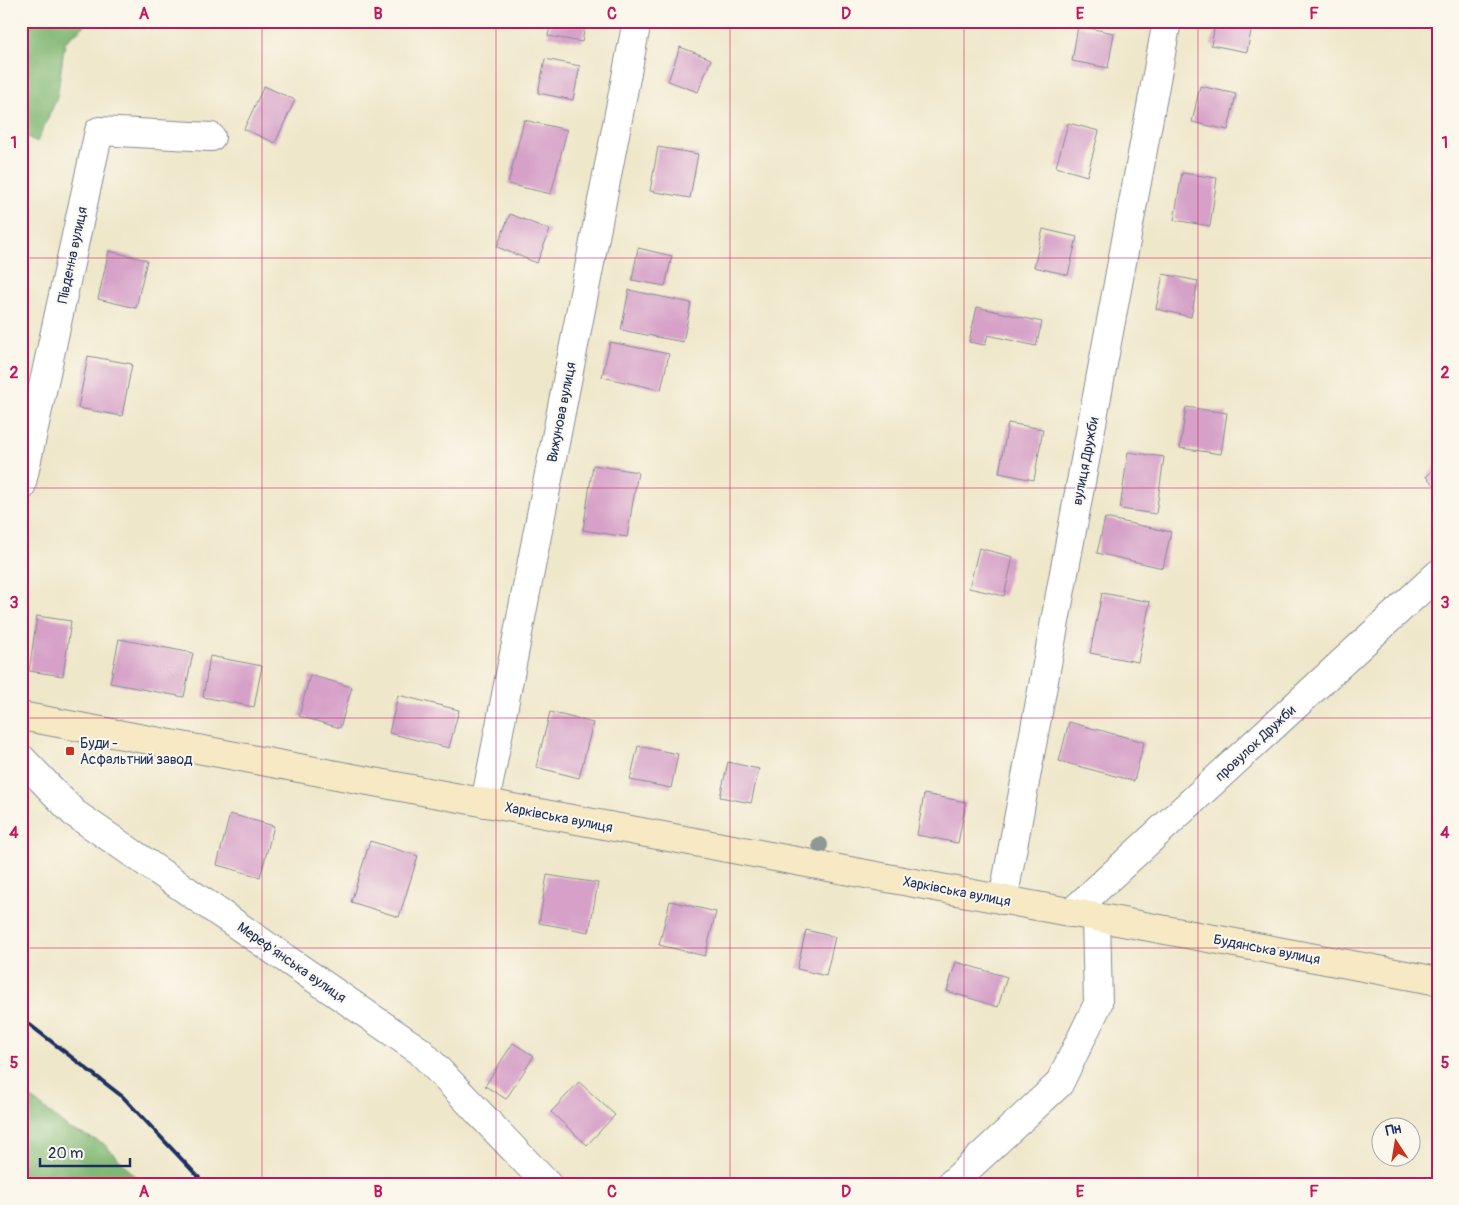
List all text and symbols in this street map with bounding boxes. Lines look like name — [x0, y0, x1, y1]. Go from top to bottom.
text: A — [139, 4, 150, 24]
text: B — [373, 4, 383, 24]
text: C — [607, 4, 617, 24]
text: D — [841, 4, 851, 24]
text: E — [1076, 4, 1085, 24]
text: F — [1309, 4, 1319, 24]
text: 1 — [11, 133, 17, 153]
text: 1 — [1442, 133, 1448, 153]
street label: Південна вулиця — [54, 205, 91, 305]
street label: Вижунова вулиця — [543, 360, 580, 464]
text: 2 — [10, 363, 19, 383]
text: 2 — [1441, 363, 1450, 383]
street label: вулиця Дружби — [1069, 416, 1102, 506]
text: 3 — [10, 593, 19, 613]
text: 3 — [1441, 593, 1450, 613]
street label: провулок Дружби — [1212, 702, 1299, 785]
place label: Буди - Асфальтний завод — [80, 735, 193, 768]
marker: Буди - Асфальтний завод — [64, 745, 76, 757]
street label: Харківська вулиця — [504, 799, 614, 836]
text: 4 — [9, 823, 19, 843]
text: 4 — [1440, 823, 1450, 843]
street label: Харківська вулиця — [902, 873, 1012, 910]
street label: Мереф'янська вулиця — [234, 918, 349, 1006]
street label: Будянська вулиця — [1212, 931, 1322, 968]
text: 5 — [10, 1053, 19, 1073]
text: 5 — [1441, 1053, 1450, 1073]
north arrow — [1372, 1118, 1422, 1168]
text: Пн — [1384, 1120, 1403, 1140]
scale bar — [40, 1135, 130, 1167]
text: 20 m — [48, 1144, 83, 1163]
text: A — [139, 1182, 150, 1202]
text: B — [373, 1182, 383, 1202]
text: C — [607, 1182, 617, 1202]
text: D — [841, 1182, 851, 1202]
text: E — [1076, 1182, 1085, 1202]
text: F — [1309, 1182, 1319, 1202]

